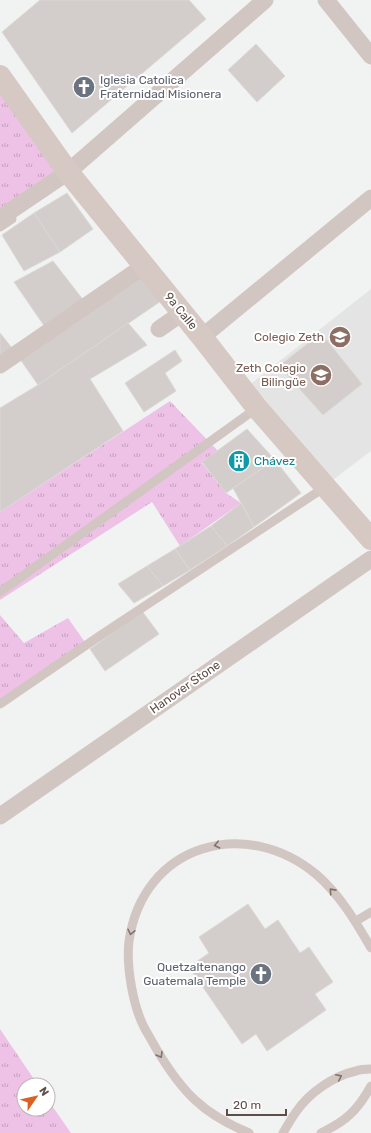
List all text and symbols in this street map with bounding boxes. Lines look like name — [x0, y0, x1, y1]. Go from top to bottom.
place label: Iglesia Catolica Fraternidad Misionera — [100, 73, 221, 101]
church icon: Iglesia Catolica Fraternidad Misionera — [71, 74, 97, 100]
street label: 9a Calle — [162, 290, 200, 333]
school or university icon: Colegio Zeth — [327, 324, 353, 350]
place label: Colegio Zeth — [254, 330, 324, 344]
place label: Zeth Colegio Bilingüe — [236, 361, 306, 389]
school or university icon: Zeth Colegio Bilingüe — [308, 362, 334, 388]
building icon: Chávez — [226, 448, 252, 474]
place label: Chávez — [254, 454, 295, 468]
street label: Hanover Stone — [147, 657, 223, 716]
one-way arrow — [213, 841, 220, 849]
one-way arrow — [329, 888, 337, 896]
one-way arrow — [128, 929, 136, 935]
place label: Quetzaltenango Guatemala Temple — [143, 960, 246, 988]
church icon: Quetzaltenango Guatemala Temple — [248, 961, 274, 987]
one-way arrow — [156, 1051, 163, 1058]
one-way arrow — [335, 1075, 343, 1082]
north arrow — [16, 1077, 56, 1117]
text: N — [36, 1085, 52, 1099]
scale bar — [227, 1091, 286, 1117]
text: 20 m — [233, 1098, 261, 1112]

